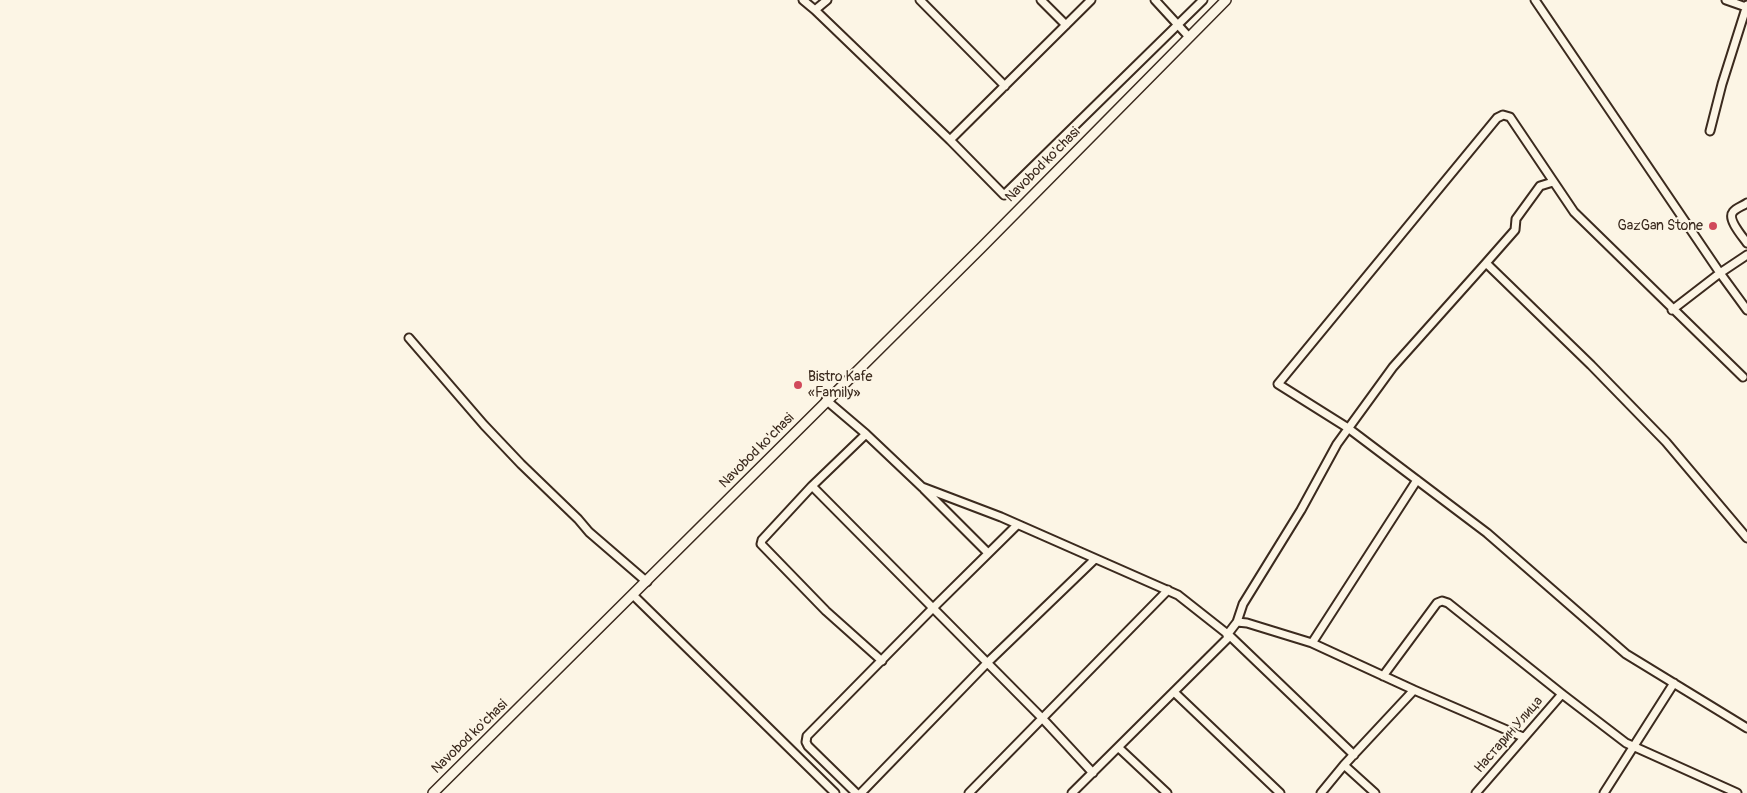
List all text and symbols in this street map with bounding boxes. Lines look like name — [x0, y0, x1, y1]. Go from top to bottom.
street label: Navobod ko'chasi — [1002, 124, 1084, 206]
place label: GazGan Stone — [1618, 218, 1703, 234]
marker: GazGan Stone — [1707, 220, 1719, 232]
place label: Bistro Kafe «Family» — [808, 369, 872, 402]
marker: Bistro Kafe «Family» — [792, 379, 804, 391]
street label: Navobod ko'chasi — [716, 410, 798, 492]
street label: Настарин Улица — [1471, 693, 1547, 777]
street label: Navobod ko'chasi — [428, 697, 512, 777]

